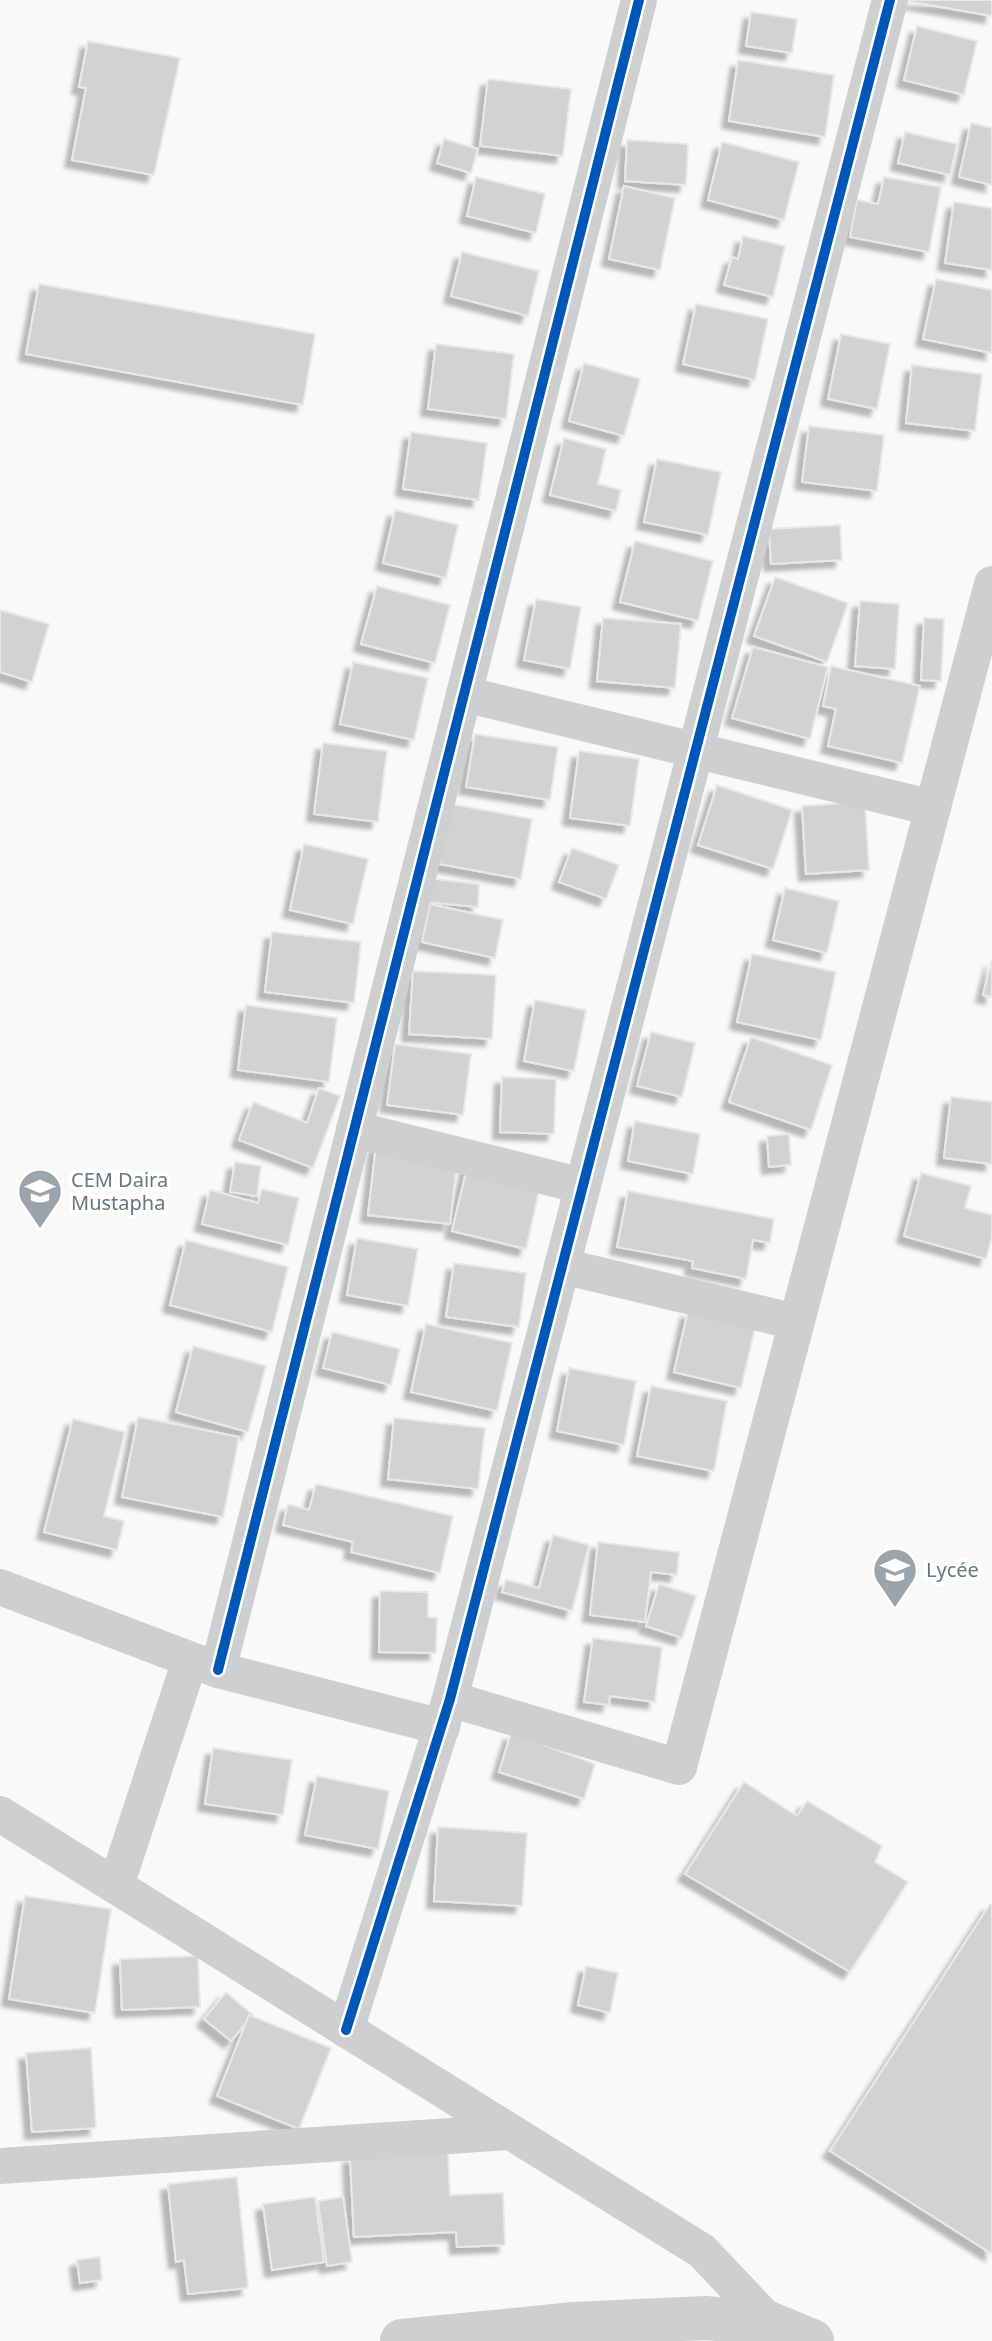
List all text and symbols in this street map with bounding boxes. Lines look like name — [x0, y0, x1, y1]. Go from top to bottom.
place label: CEM Daira Mustapha — [71, 1166, 168, 1216]
school or university icon: CEM Daira Mustapha — [16, 1167, 64, 1230]
school or university icon: Lycée — [871, 1546, 919, 1609]
place label: Lycée — [926, 1556, 979, 1583]

